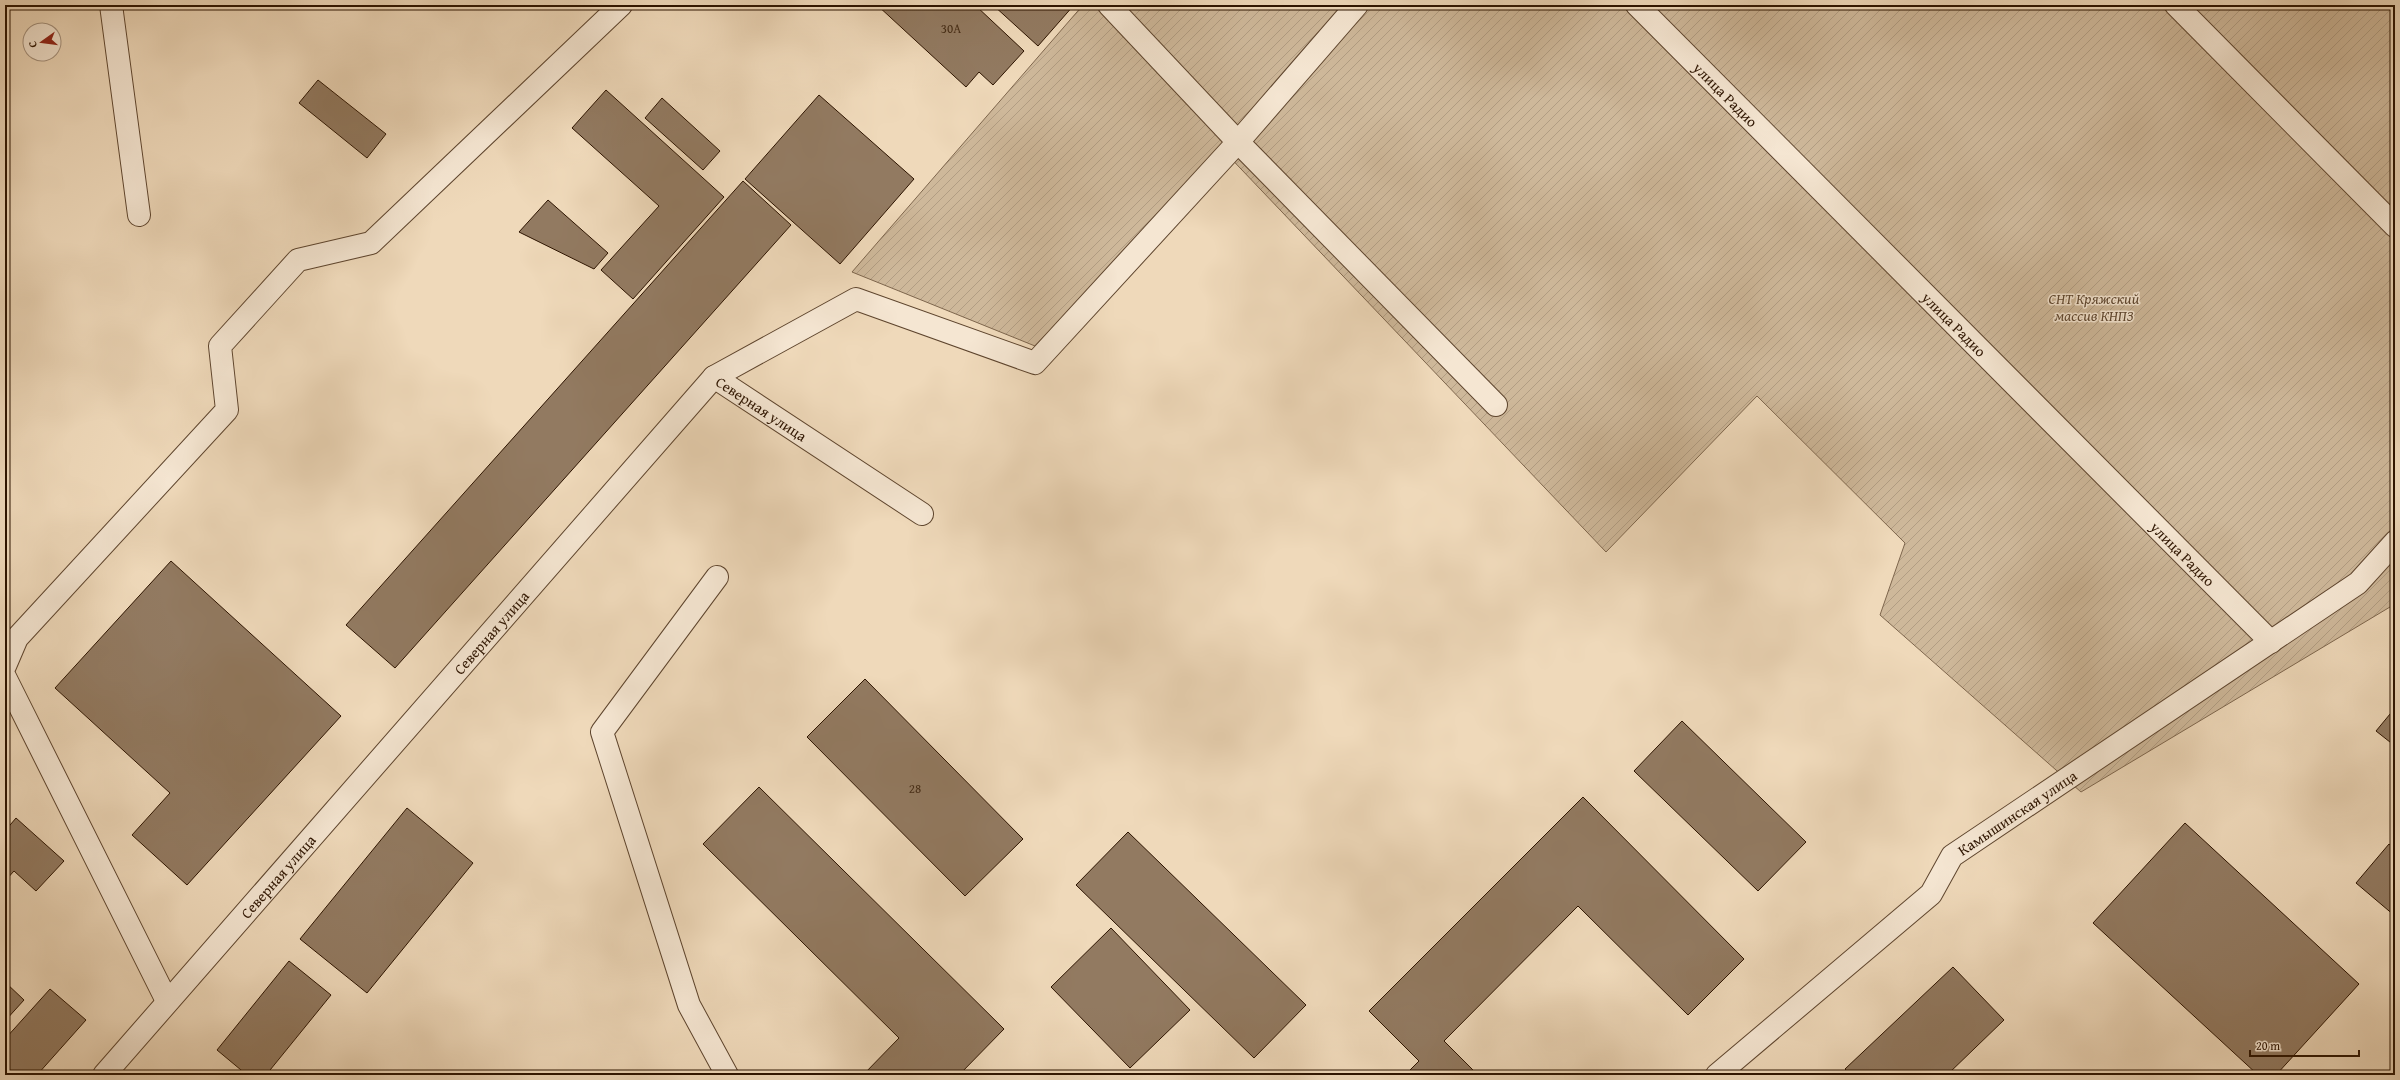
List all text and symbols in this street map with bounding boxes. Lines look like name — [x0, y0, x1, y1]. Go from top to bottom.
house number: 30А — [941, 19, 961, 38]
north arrow — [22, 22, 62, 62]
text: С — [24, 39, 41, 49]
street label: улица Радио — [1688, 56, 1763, 132]
street label: улица Радио — [1917, 286, 1992, 361]
park label: СНТ Кряжский массив КНПЗ — [2049, 288, 2140, 326]
street label: Северная улица — [712, 371, 812, 446]
street label: улица Радио — [2145, 516, 2220, 591]
street label: Северная улица — [448, 585, 534, 679]
street label: Камышинская улица — [1953, 764, 2082, 860]
house number: 28 — [909, 779, 921, 798]
street label: Северная улица — [235, 829, 321, 923]
scale bar — [2250, 1032, 2359, 1058]
text: 20 m — [2256, 1037, 2280, 1054]

